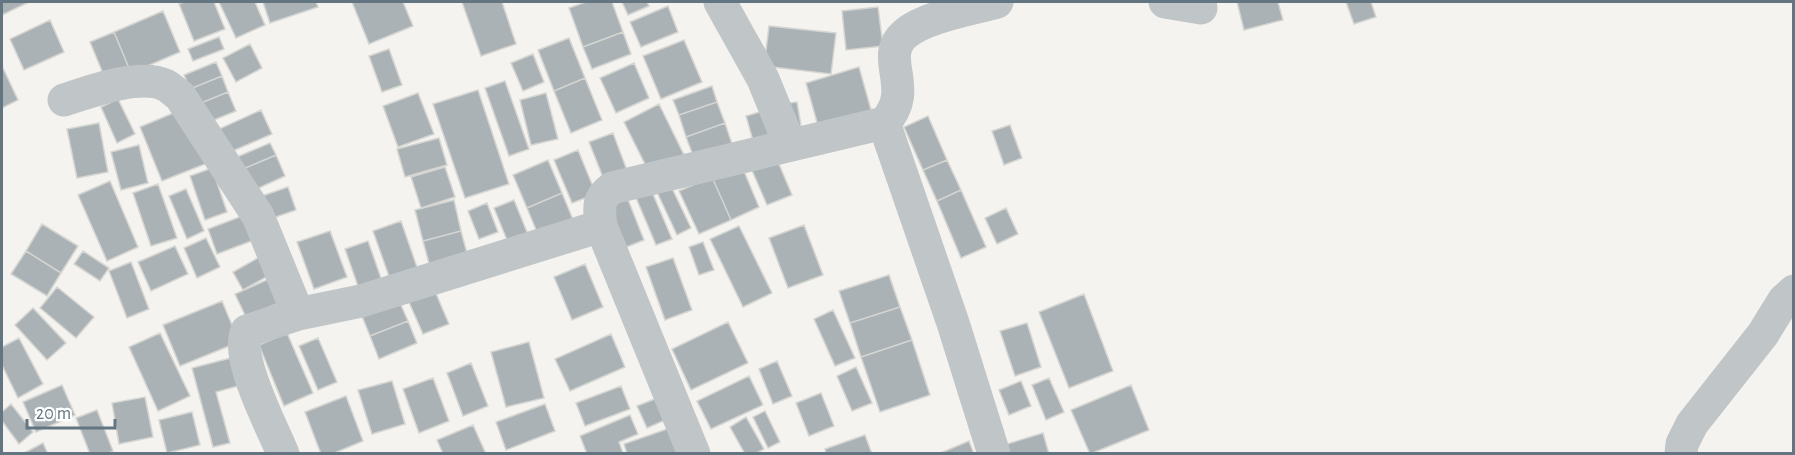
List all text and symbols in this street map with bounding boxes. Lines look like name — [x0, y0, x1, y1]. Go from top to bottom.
scale bar — [27, 392, 116, 430]
text: 20 m — [36, 405, 71, 423]

